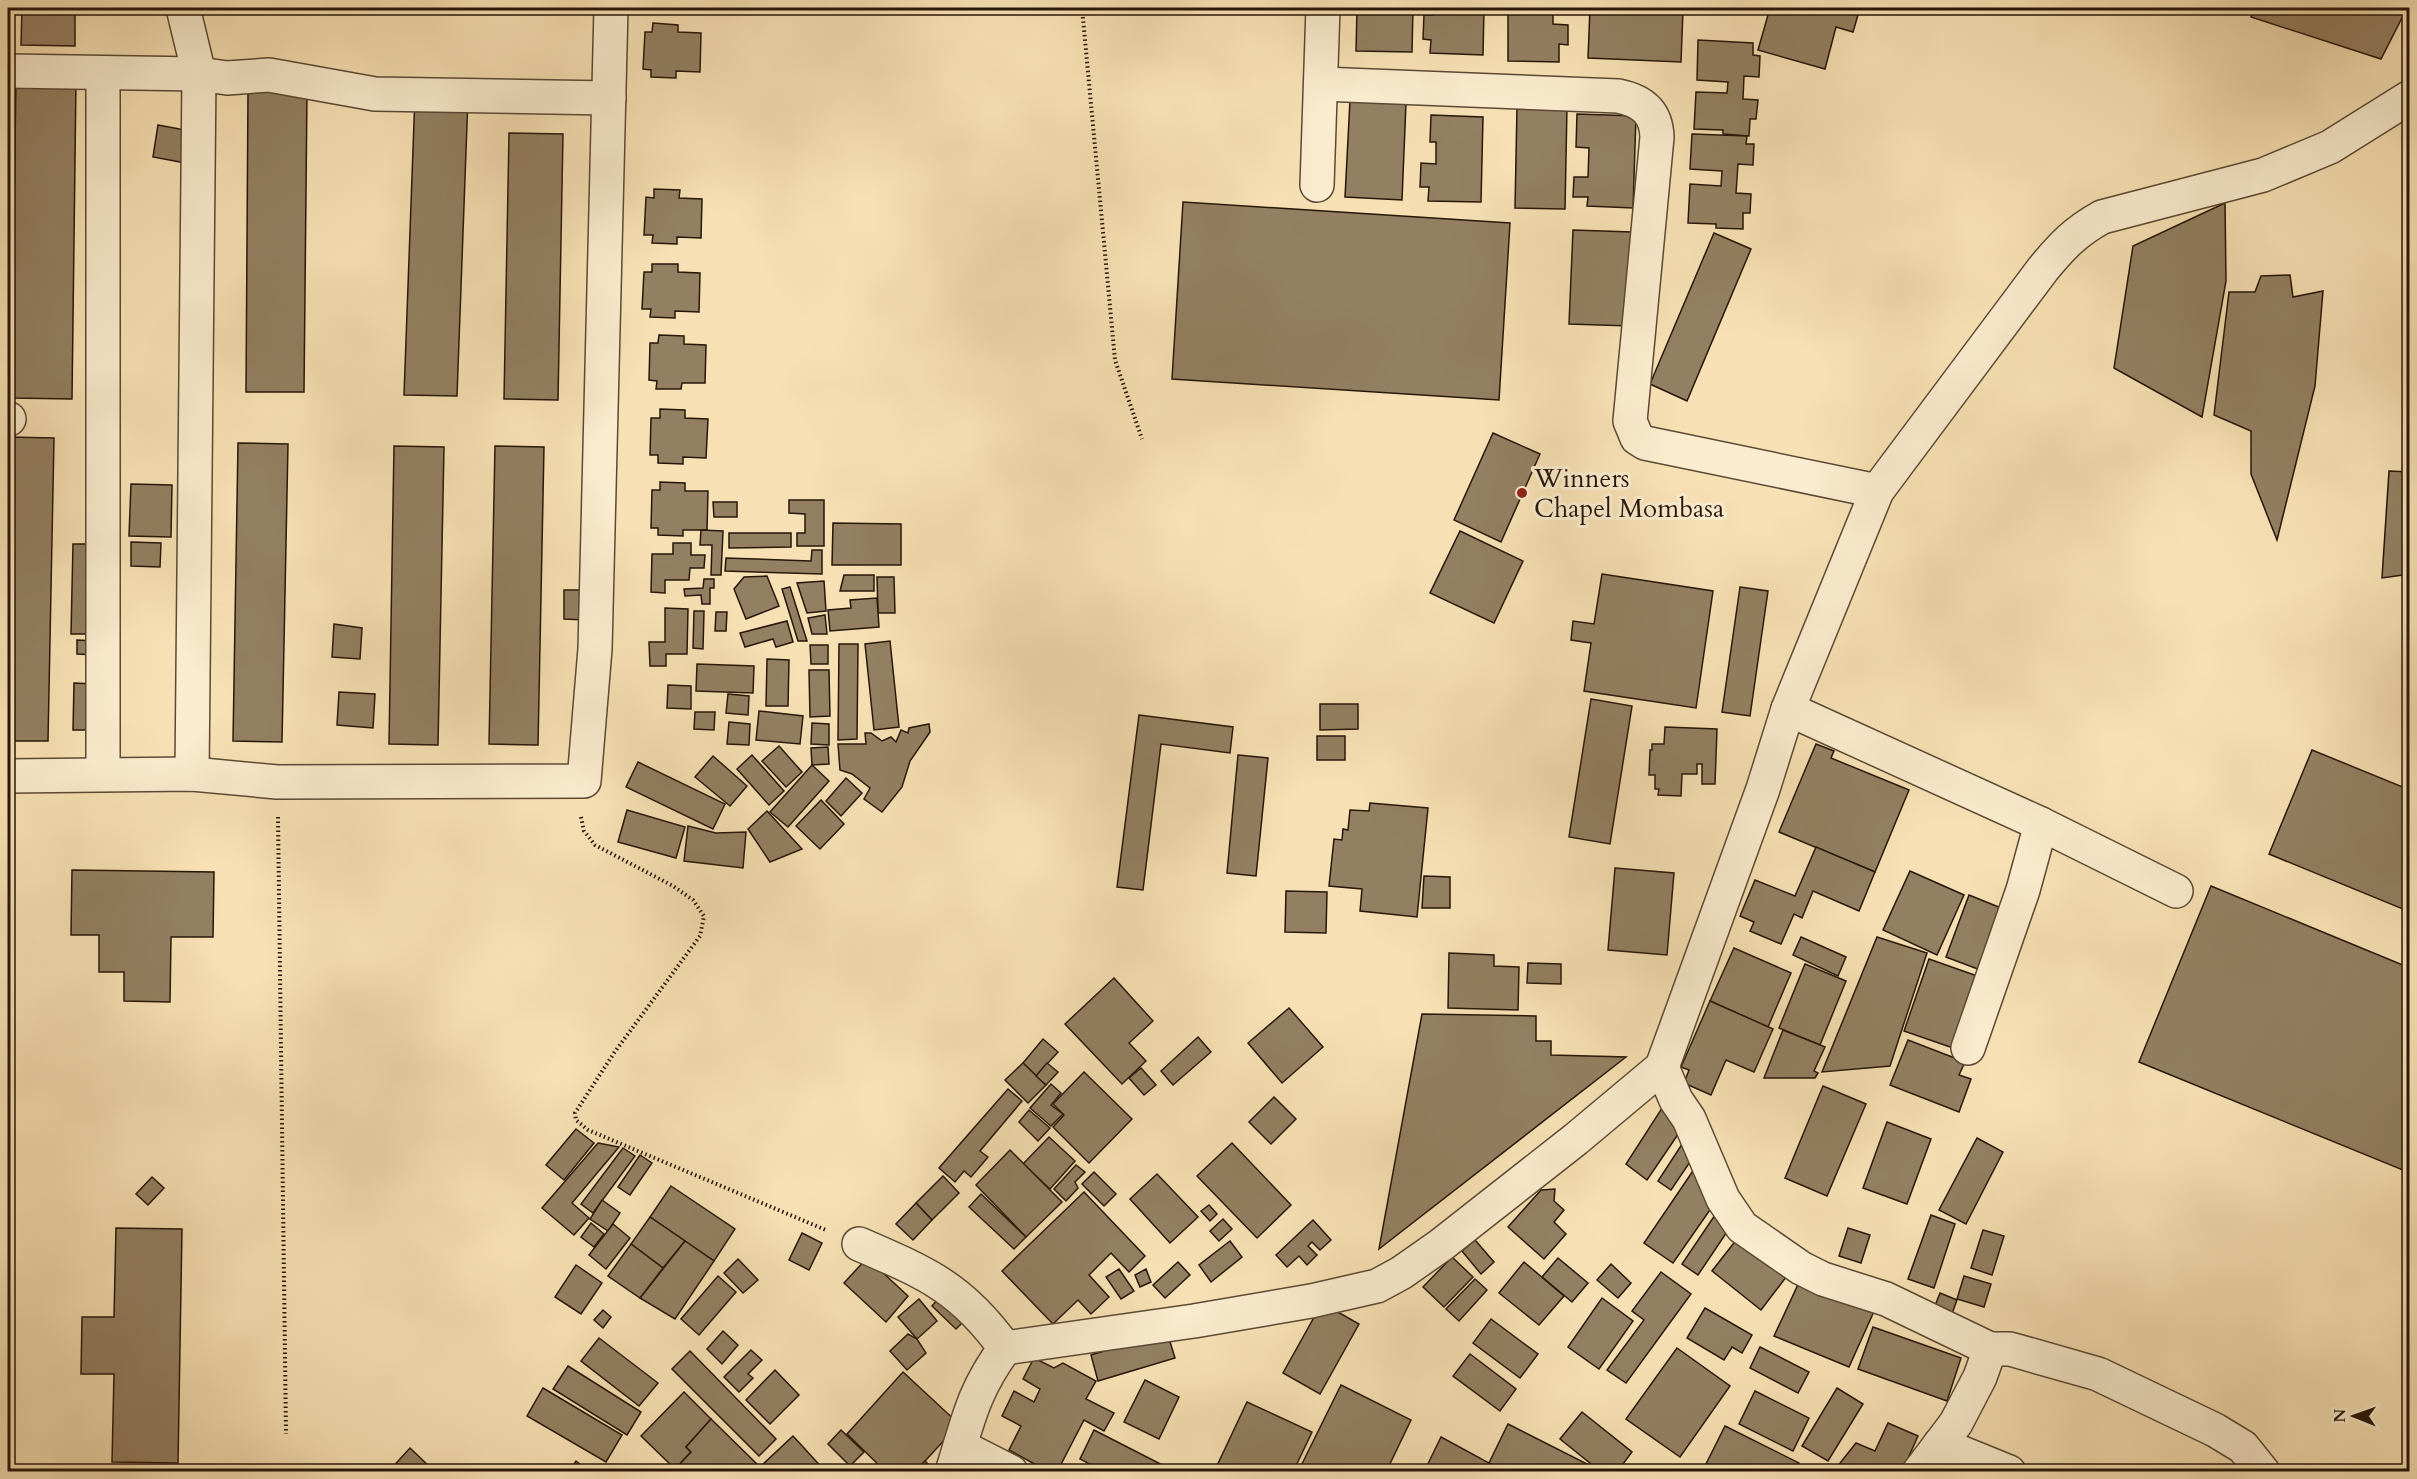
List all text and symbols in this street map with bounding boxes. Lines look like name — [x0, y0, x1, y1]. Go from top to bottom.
place label: Winners Chapel Mombasa — [1533, 461, 1724, 526]
marker: Winners Chapel Mombasa — [1515, 486, 1529, 500]
north arrow — [2324, 1386, 2384, 1446]
text: N — [2329, 1409, 2351, 1423]

